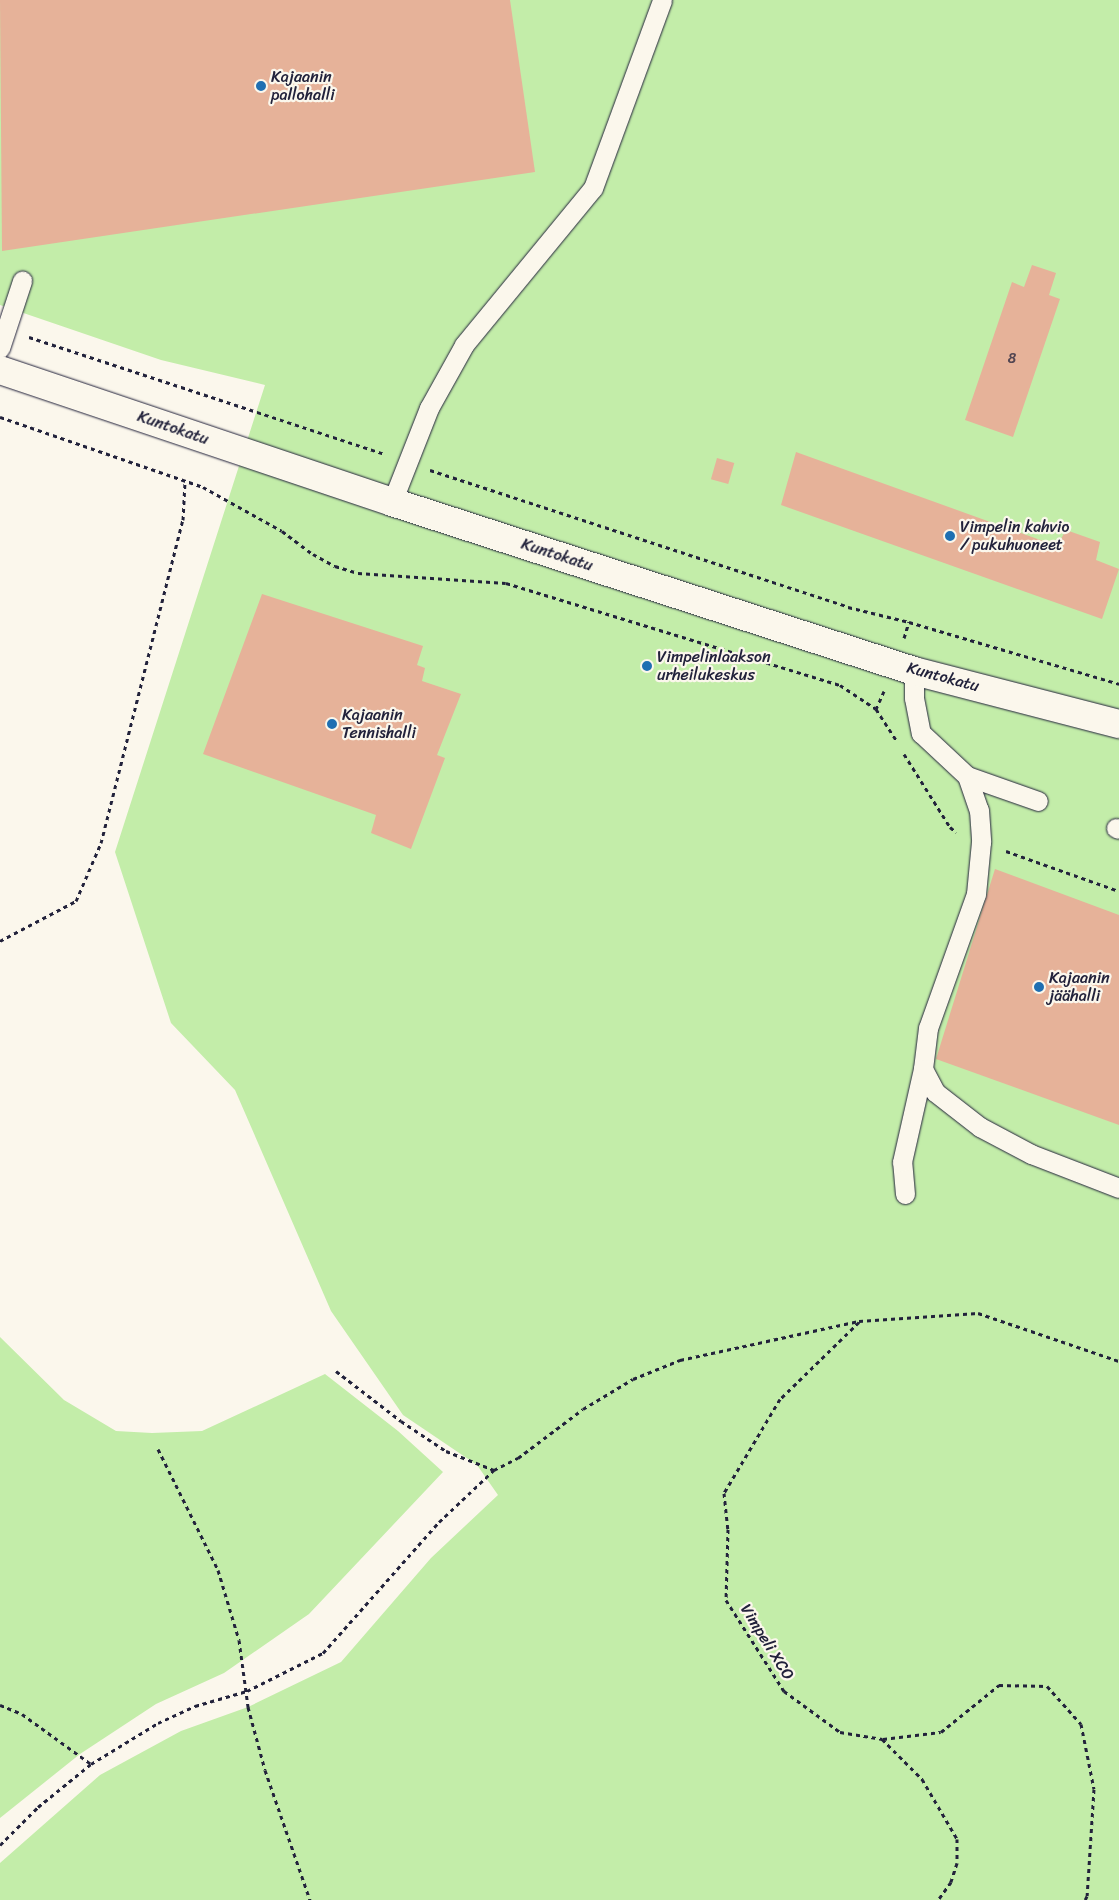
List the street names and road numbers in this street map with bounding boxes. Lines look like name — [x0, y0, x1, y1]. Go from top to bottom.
street label: Kuntokatu — [135, 407, 211, 449]
street label: Kuntokatu — [519, 534, 595, 576]
street label: Kuntokatu — [905, 658, 981, 696]
street label: Vimpeli XCO — [736, 1601, 798, 1683]

